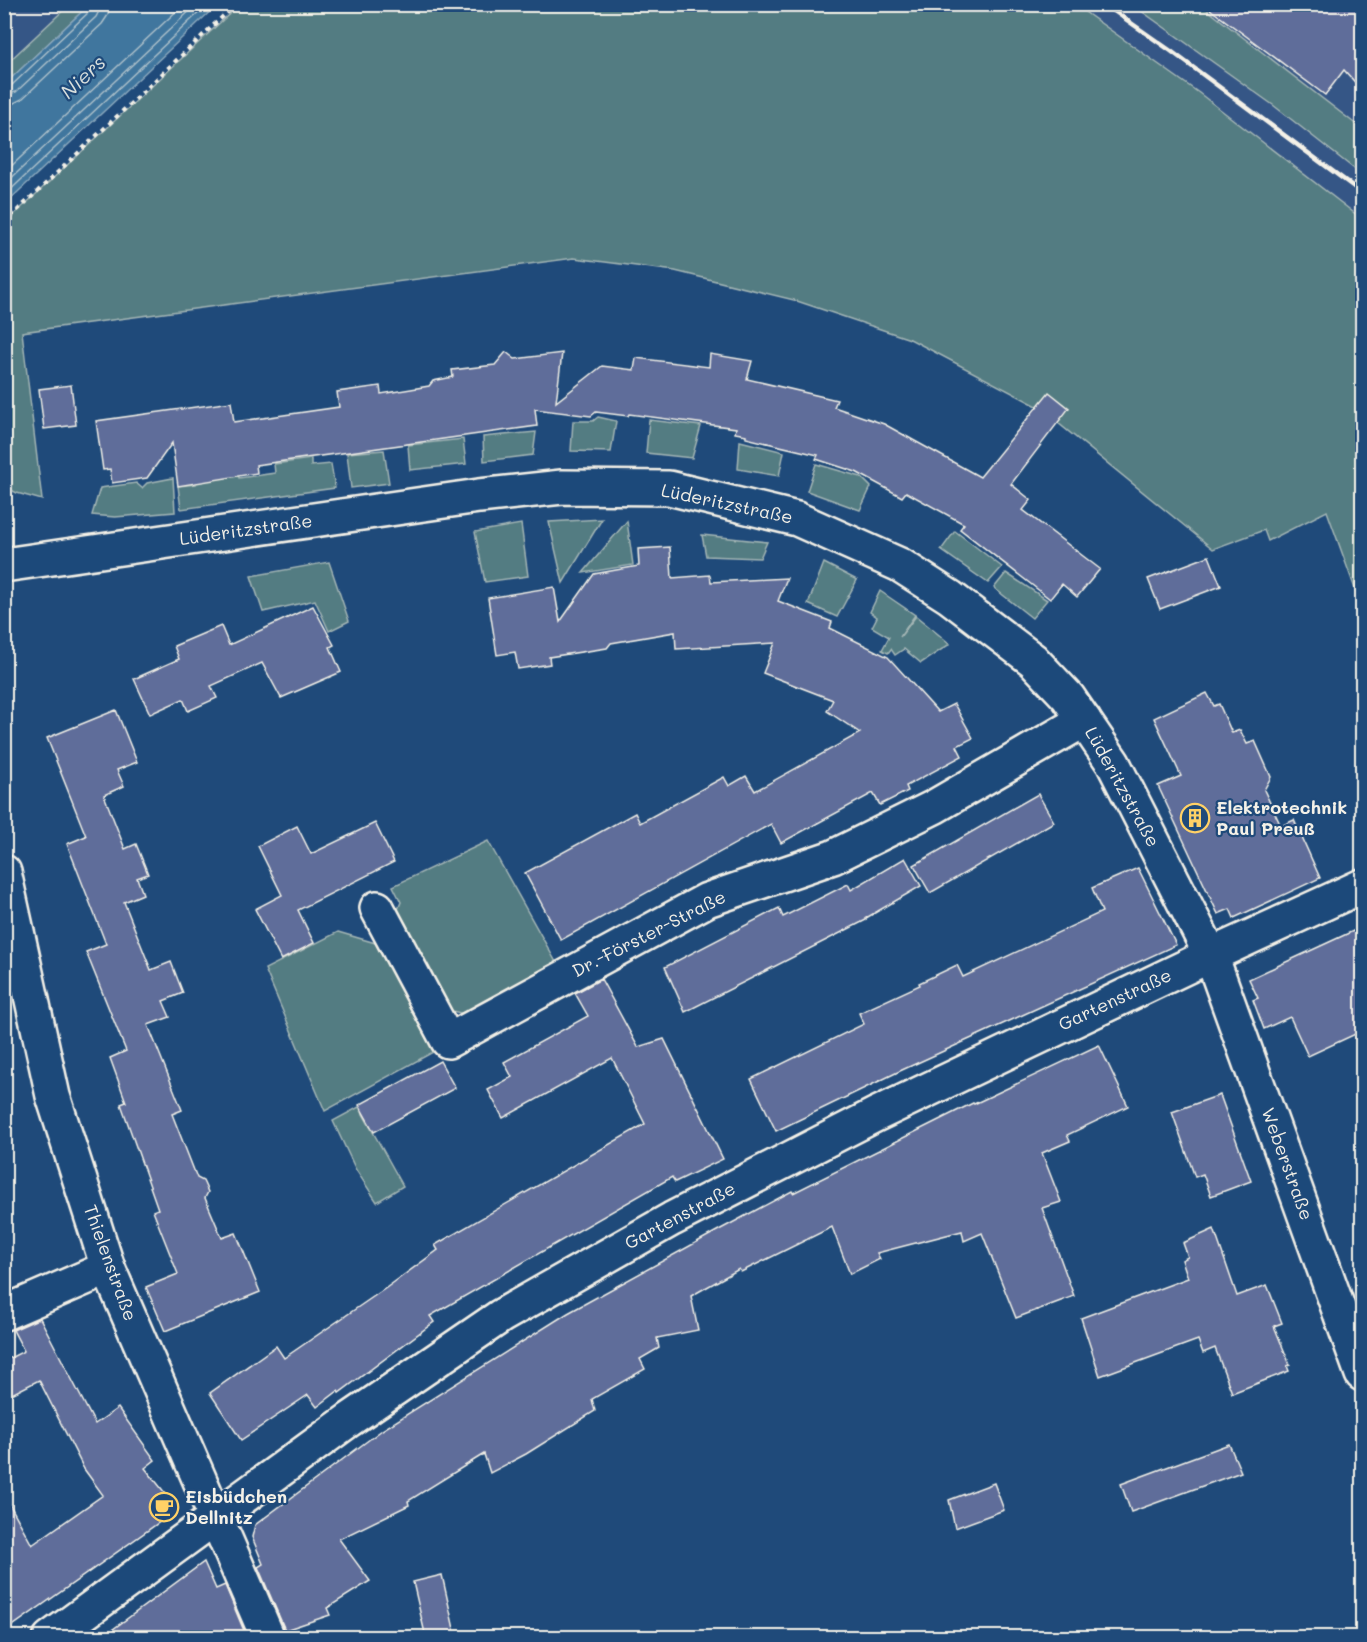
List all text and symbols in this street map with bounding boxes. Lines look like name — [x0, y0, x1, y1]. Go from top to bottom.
water label: Niers — [54, 49, 111, 104]
street label: Lüderitzstraße — [659, 477, 795, 529]
street label: Lüderitzstraße — [178, 508, 314, 550]
street label: Lüderitzstraße — [1080, 722, 1166, 851]
place label: Elektrotechnik Paul Preuß — [1216, 795, 1347, 840]
building icon: Elektrotechnik Paul Preuß — [1179, 802, 1211, 834]
street label: Dr.-Förster-Straße — [568, 884, 729, 982]
street label: Gartenstraße — [1054, 962, 1175, 1036]
street label: Weberstraße — [1256, 1104, 1319, 1223]
street label: Gartenstraße — [620, 1176, 739, 1254]
street label: Thielenstraße — [79, 1201, 143, 1324]
place label: Eisbüdchen Dellnitz — [185, 1484, 287, 1529]
cafe icon: Eisbüdchen Dellnitz — [148, 1491, 180, 1523]

